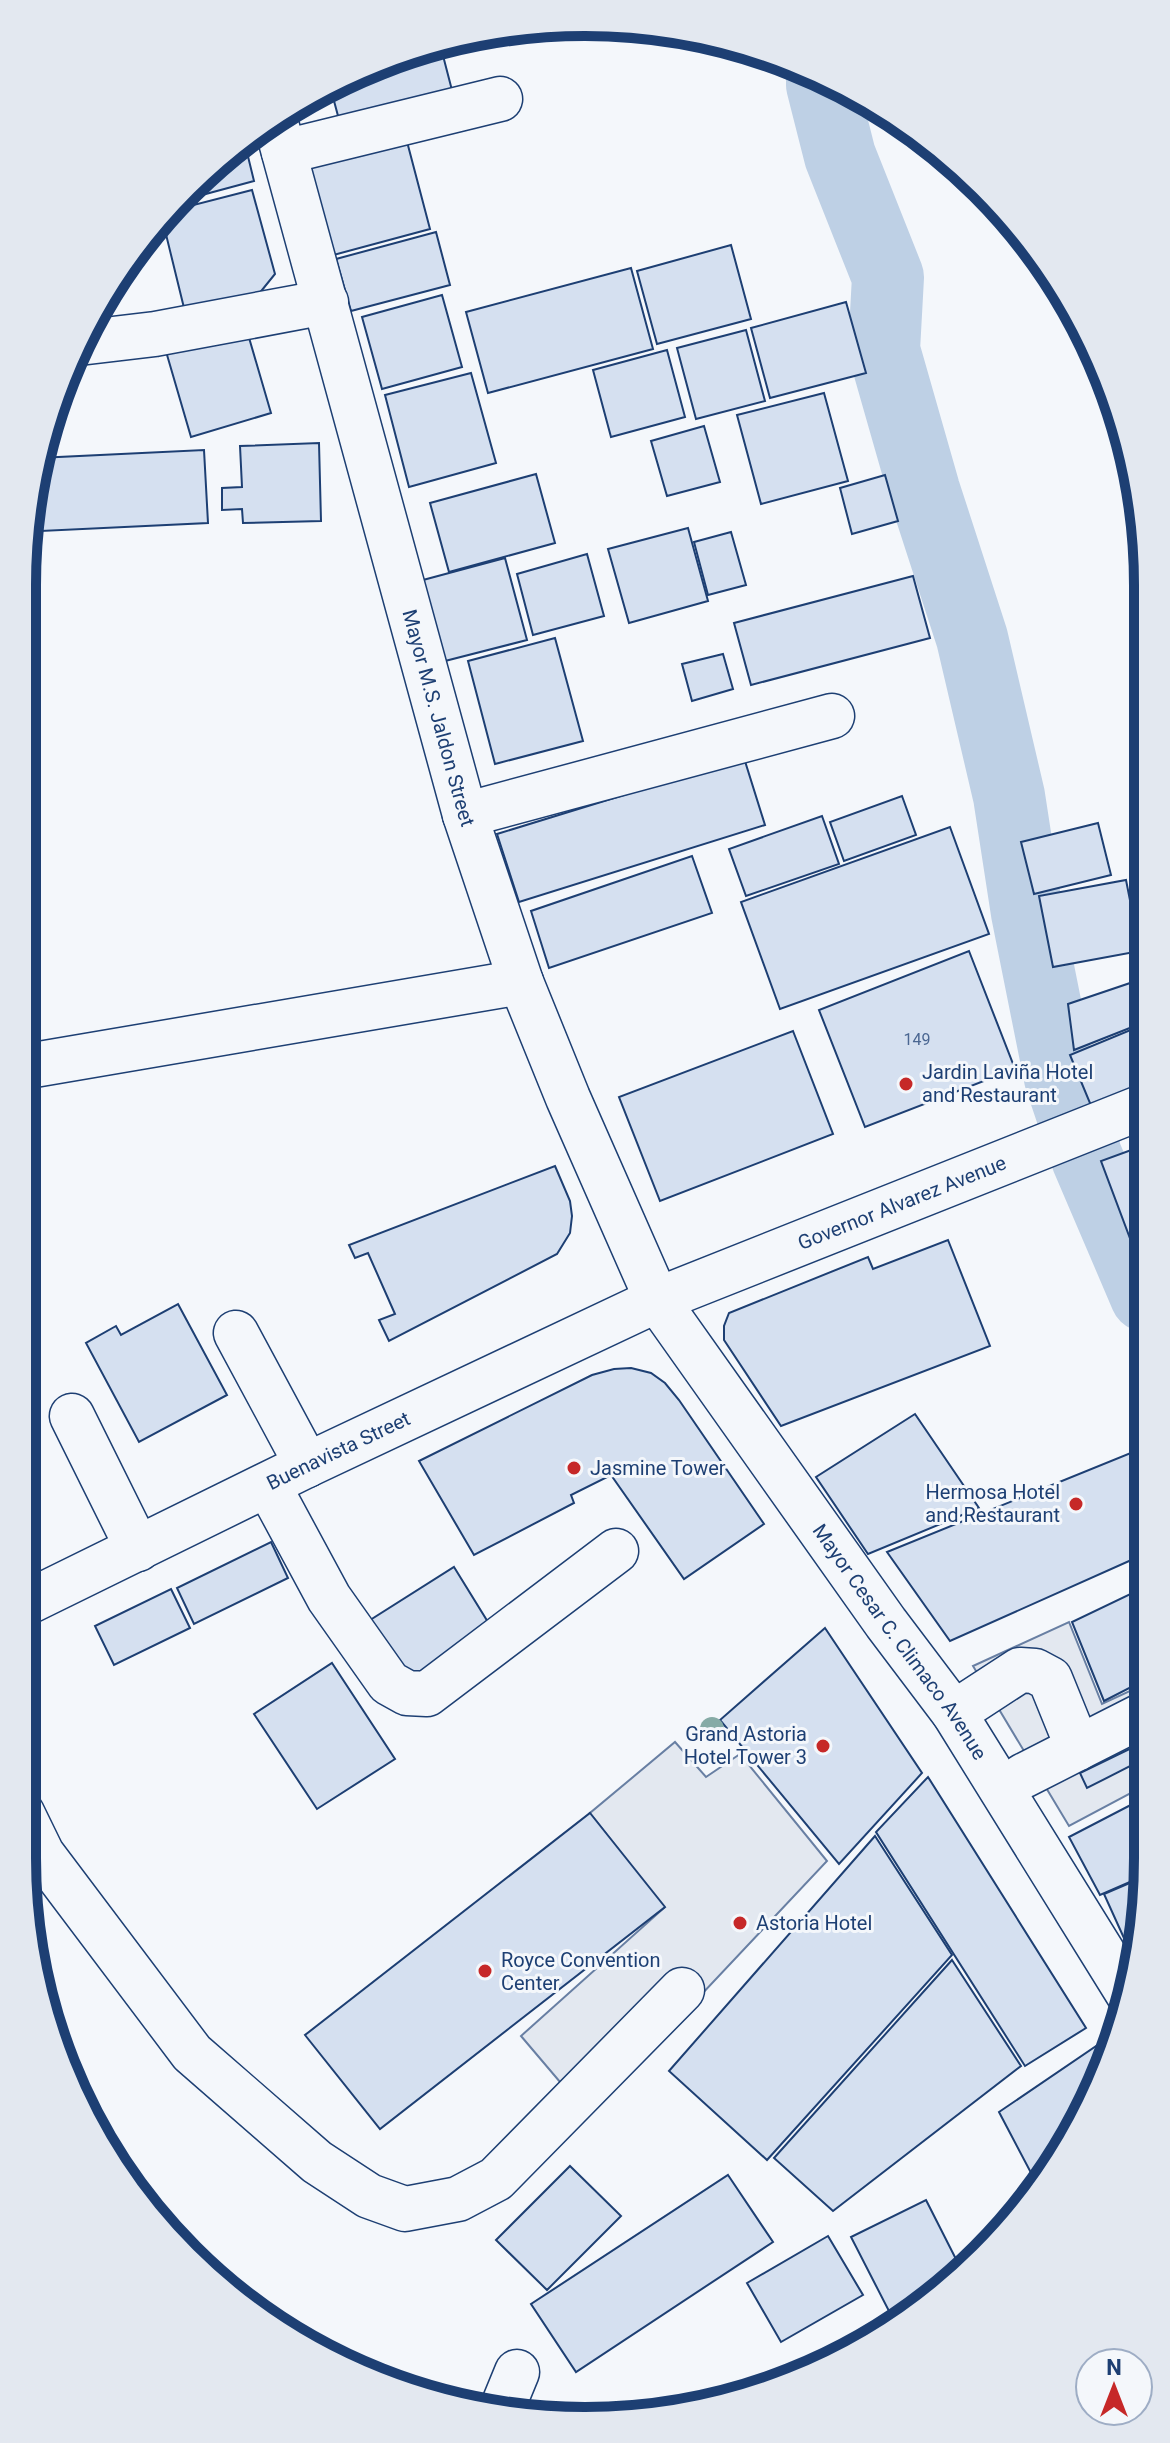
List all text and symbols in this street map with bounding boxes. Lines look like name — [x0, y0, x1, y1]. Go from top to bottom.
street label: Mayor M.S. Jaldon Street — [397, 607, 480, 830]
house number: 149 — [904, 1030, 930, 1049]
place label: Jardin Laviña Hotel and Restaurant — [922, 1060, 1093, 1107]
marker: Jardin Laviña Hotel and Restaurant — [897, 1075, 915, 1093]
street label: Governor Alvarez Avenue — [794, 1151, 1009, 1255]
street label: Buenavista Street — [263, 1406, 414, 1495]
place label: Jasmine Tower — [590, 1456, 726, 1480]
marker: Jasmine Tower — [565, 1459, 583, 1477]
place label: Hermosa Hotel and Restaurant — [925, 1480, 1060, 1527]
marker: Hermosa Hotel and Restaurant — [1067, 1495, 1085, 1513]
street label: Mayor Cesar C. Climaco Avenue — [808, 1519, 992, 1764]
place label: Grand Astoria Hotel Tower 3 — [684, 1722, 807, 1769]
marker: Grand Astoria Hotel Tower 3 — [814, 1737, 832, 1755]
place label: Astoria Hotel — [756, 1911, 872, 1935]
marker: Astoria Hotel — [731, 1914, 749, 1932]
place label: Royce Convention Center — [501, 1948, 661, 1995]
marker: Royce Convention Center — [476, 1962, 494, 1980]
north arrow — [1074, 2347, 1154, 2427]
text: N — [1106, 2355, 1122, 2380]

